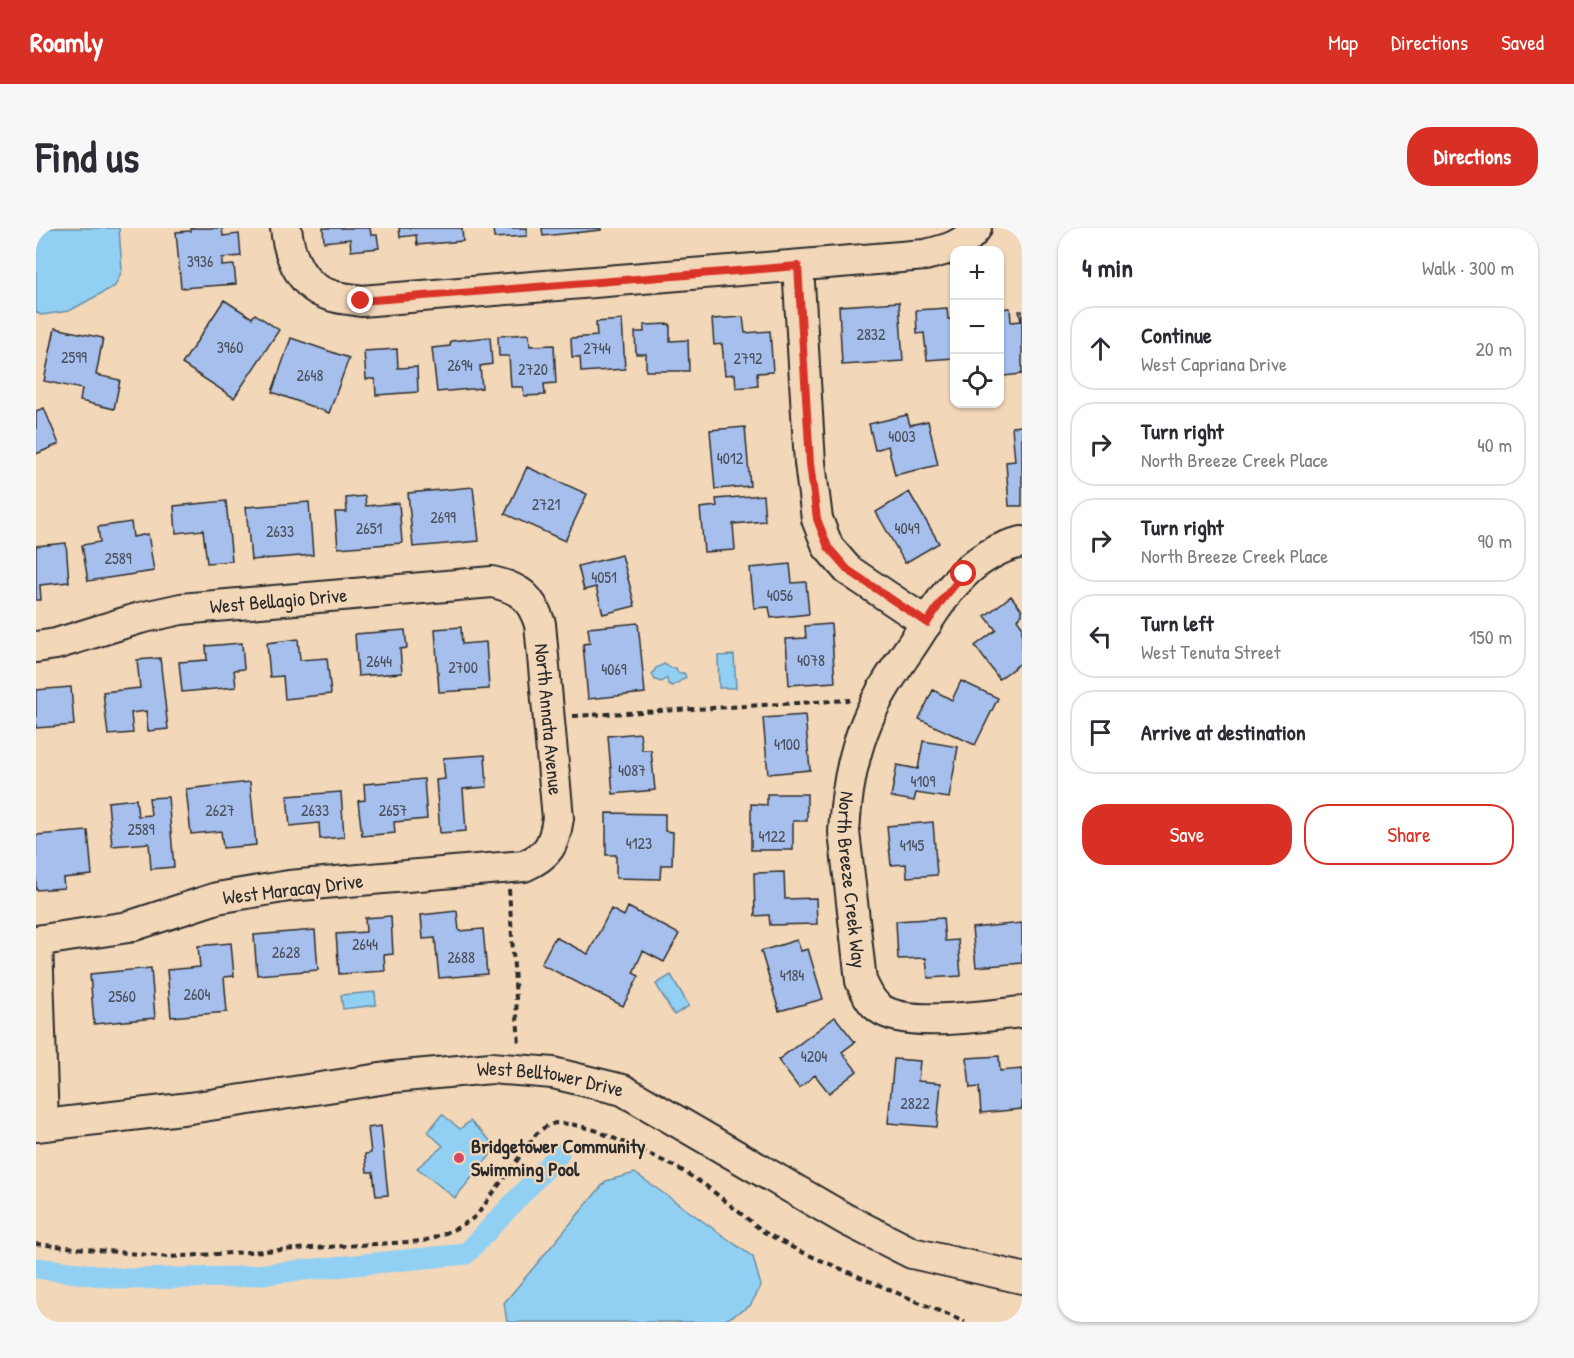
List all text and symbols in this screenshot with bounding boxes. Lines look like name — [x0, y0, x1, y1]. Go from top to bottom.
text: Roamly — [30, 23, 103, 61]
text: Map — [1328, 28, 1358, 57]
text: Directions — [1391, 28, 1468, 57]
text: Saved — [1501, 28, 1544, 57]
button: Directions — [1407, 127, 1538, 186]
text: Find us — [36, 128, 139, 185]
map controls — [950, 246, 1004, 408]
button: + — [950, 246, 1004, 300]
house number: 3936 — [187, 250, 213, 272]
text: 4 min — [1082, 250, 1133, 285]
text: Walk · 300 m — [1422, 254, 1514, 281]
route end — [347, 287, 373, 313]
button: − — [950, 300, 1004, 354]
text: Continue — [1141, 320, 1212, 350]
house number: 2832 — [856, 323, 886, 345]
icon: ahead — [1084, 332, 1117, 365]
text: 20 m — [1475, 335, 1512, 362]
house number: 3960 — [217, 336, 243, 358]
house number: 2744 — [583, 337, 611, 359]
house number: 2599 — [61, 346, 87, 368]
house number: 2792 — [734, 347, 763, 369]
text: West Capriana Drive — [1141, 350, 1287, 377]
house number: 2694 — [447, 354, 473, 376]
button: locate — [950, 354, 1004, 408]
house number: 2720 — [518, 358, 548, 380]
house number: 2648 — [297, 364, 323, 386]
text: Turn right — [1141, 416, 1224, 446]
house number: 4003 — [888, 425, 916, 447]
icon: right — [1084, 428, 1117, 461]
text: 40 m — [1477, 431, 1512, 458]
text: North Breeze Creek Place — [1141, 446, 1328, 473]
house number: 4012 — [717, 447, 744, 469]
house number: 2721 — [532, 493, 561, 515]
house number: 2699 — [430, 506, 456, 528]
text: Turn right — [1141, 512, 1224, 542]
house number: 2651 — [356, 517, 382, 539]
house number: 4049 — [894, 517, 920, 539]
house number: 2633 — [266, 520, 294, 542]
icon: right — [1084, 524, 1117, 557]
text: 90 m — [1478, 527, 1512, 554]
text: North Breeze Creek Place — [1141, 542, 1328, 569]
house number: 2589 — [104, 547, 132, 569]
route start — [950, 560, 976, 586]
house number: 4051 — [591, 566, 617, 588]
street label: West Bellagio Drive — [209, 581, 348, 619]
house number: 4056 — [767, 584, 793, 606]
text: Turn left — [1141, 608, 1214, 638]
icon: left — [1084, 620, 1117, 653]
text: 150 m — [1469, 623, 1512, 650]
text: West Tenuta Street — [1141, 638, 1281, 665]
street label: North Annata Avenue — [529, 642, 570, 796]
house number: 4078 — [797, 649, 825, 671]
house number: 2644 — [366, 650, 392, 672]
house number: 2700 — [448, 656, 478, 678]
house number: 4069 — [601, 658, 627, 680]
icon: arrive — [1084, 716, 1117, 749]
text: Arrive at destination — [1141, 717, 1306, 747]
house number: 4100 — [774, 733, 800, 755]
house number: 4087 — [618, 759, 646, 781]
house number: 4109 — [911, 770, 936, 792]
street label: North Breeze Creek Way — [831, 790, 873, 970]
house number: 2627 — [205, 799, 235, 821]
house number: 2633 — [301, 799, 329, 821]
house number: 2657 — [379, 799, 407, 821]
button: Save — [1082, 804, 1292, 865]
button: Share — [1304, 804, 1514, 865]
house number: 2589 — [127, 818, 155, 840]
house number: 4122 — [759, 825, 786, 847]
house number: 4123 — [626, 832, 652, 854]
house number: 4145 — [900, 834, 925, 856]
street label: West Maracay Drive — [221, 867, 365, 910]
house number: 2644 — [352, 933, 378, 955]
house number: 2628 — [272, 941, 300, 963]
house number: 2688 — [447, 946, 475, 968]
house number: 4184 — [780, 964, 804, 986]
house number: 2604 — [183, 983, 211, 1005]
house number: 2560 — [108, 985, 136, 1007]
house number: 4204 — [801, 1045, 827, 1067]
street label: West Belltower Drive — [476, 1054, 626, 1103]
house number: 2822 — [900, 1092, 930, 1114]
place label: Bridgetower Community Swimming Pool — [471, 1132, 646, 1183]
marker: Bridgetower Community Swimming Pool — [452, 1151, 466, 1165]

